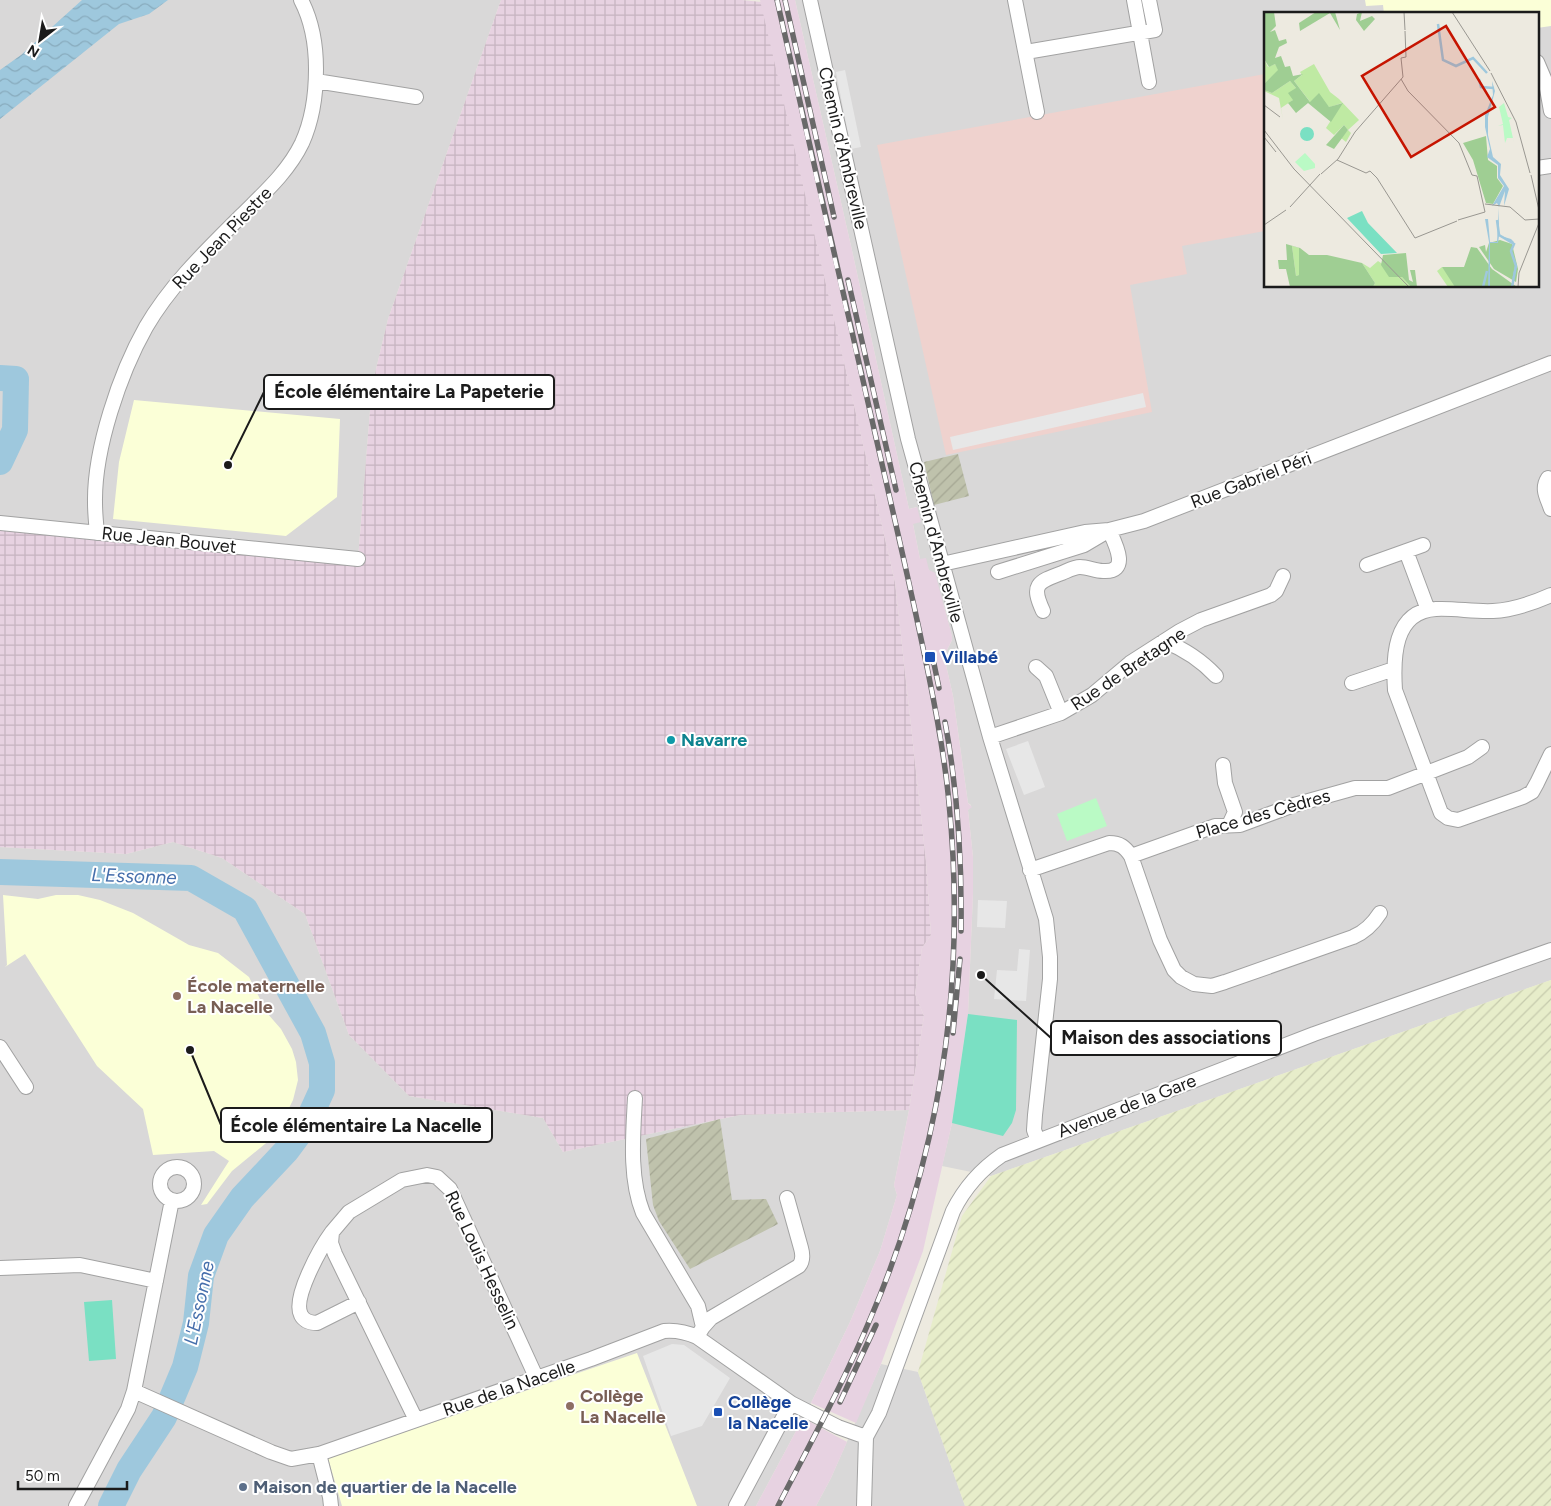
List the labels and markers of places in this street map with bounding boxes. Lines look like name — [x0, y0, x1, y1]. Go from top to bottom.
callout: École élémentaire La Papeterie — [264, 375, 554, 409]
place label: Villabé — [941, 646, 998, 668]
marker: Villabé — [923, 650, 937, 664]
place label: Navarre — [681, 729, 747, 751]
marker: Navarre — [665, 734, 677, 746]
place label: École maternelle La Nacelle — [187, 975, 325, 1018]
marker: École maternelle La Nacelle — [171, 990, 183, 1002]
callout: Maison des associations — [1051, 1021, 1281, 1055]
callout: École élémentaire La Nacelle — [221, 1108, 492, 1142]
place label: Collège La Nacelle — [580, 1385, 666, 1428]
place label: Collège la Nacelle — [728, 1391, 808, 1434]
marker: Collège La Nacelle — [564, 1400, 576, 1412]
marker: Collège la Nacelle — [712, 1406, 724, 1418]
place label: Maison de quartier de la Nacelle — [253, 1476, 517, 1498]
marker: Maison de quartier de la Nacelle — [237, 1481, 249, 1493]

